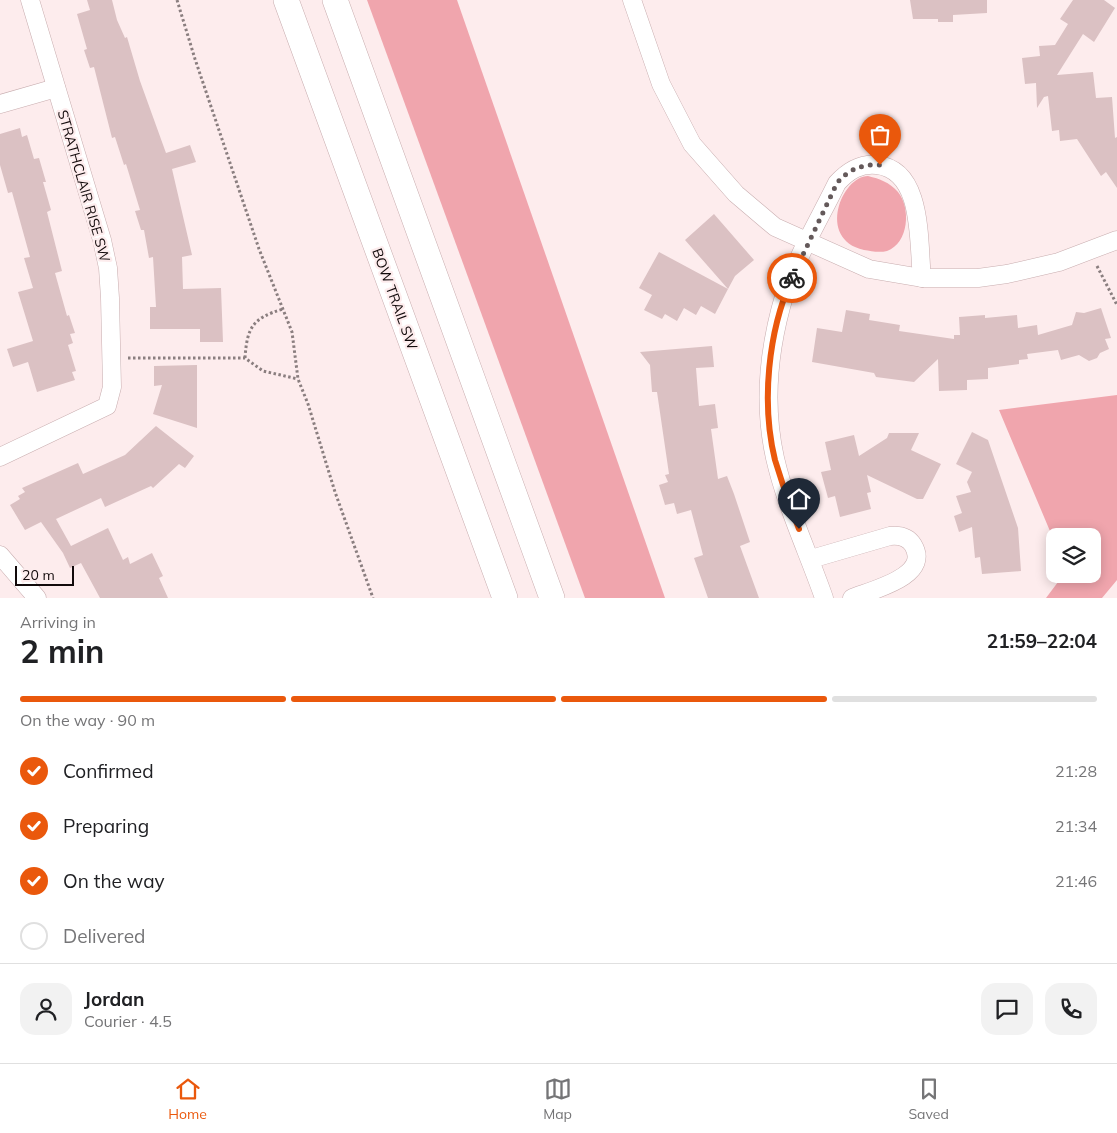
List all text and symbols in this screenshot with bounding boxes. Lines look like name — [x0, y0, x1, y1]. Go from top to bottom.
street label: STRATHCLAIR RISE SW — [54, 108, 114, 264]
pin — [859, 114, 901, 165]
icon: bag — [866, 121, 894, 149]
street label: BOW TRAIL SW — [368, 246, 422, 353]
courier — [767, 253, 817, 303]
icon: bike — [778, 264, 806, 292]
pin — [778, 478, 820, 529]
icon: home — [785, 485, 813, 513]
map controls — [1046, 528, 1101, 583]
button: layers — [1046, 528, 1101, 583]
scale bar — [15, 563, 74, 586]
text: 20 m — [22, 566, 55, 584]
text: Arriving in — [20, 612, 96, 632]
text: 21:59–22:04 — [987, 629, 1097, 653]
text: 2 min — [20, 631, 104, 671]
text: On the way · 90 m — [20, 710, 155, 730]
icon: check — [20, 757, 48, 785]
text: Confirmed — [63, 759, 154, 783]
text: 21:28 — [1055, 761, 1097, 781]
icon: check — [20, 812, 48, 840]
text: Preparing — [63, 814, 149, 838]
text: 21:34 — [1055, 816, 1097, 836]
icon: check — [20, 867, 48, 895]
text: On the way — [63, 869, 165, 893]
text: 21:46 — [1055, 871, 1097, 891]
text: Delivered — [63, 924, 145, 948]
button: person — [20, 983, 72, 1035]
button: chat — [981, 983, 1033, 1035]
button: phone — [1045, 983, 1097, 1035]
text: Jordan — [84, 987, 144, 1011]
text: Courier · 4.5 — [84, 1011, 172, 1031]
tab: Home — [168, 1075, 207, 1123]
tab: Map — [543, 1075, 572, 1123]
tab: Saved — [908, 1075, 949, 1123]

